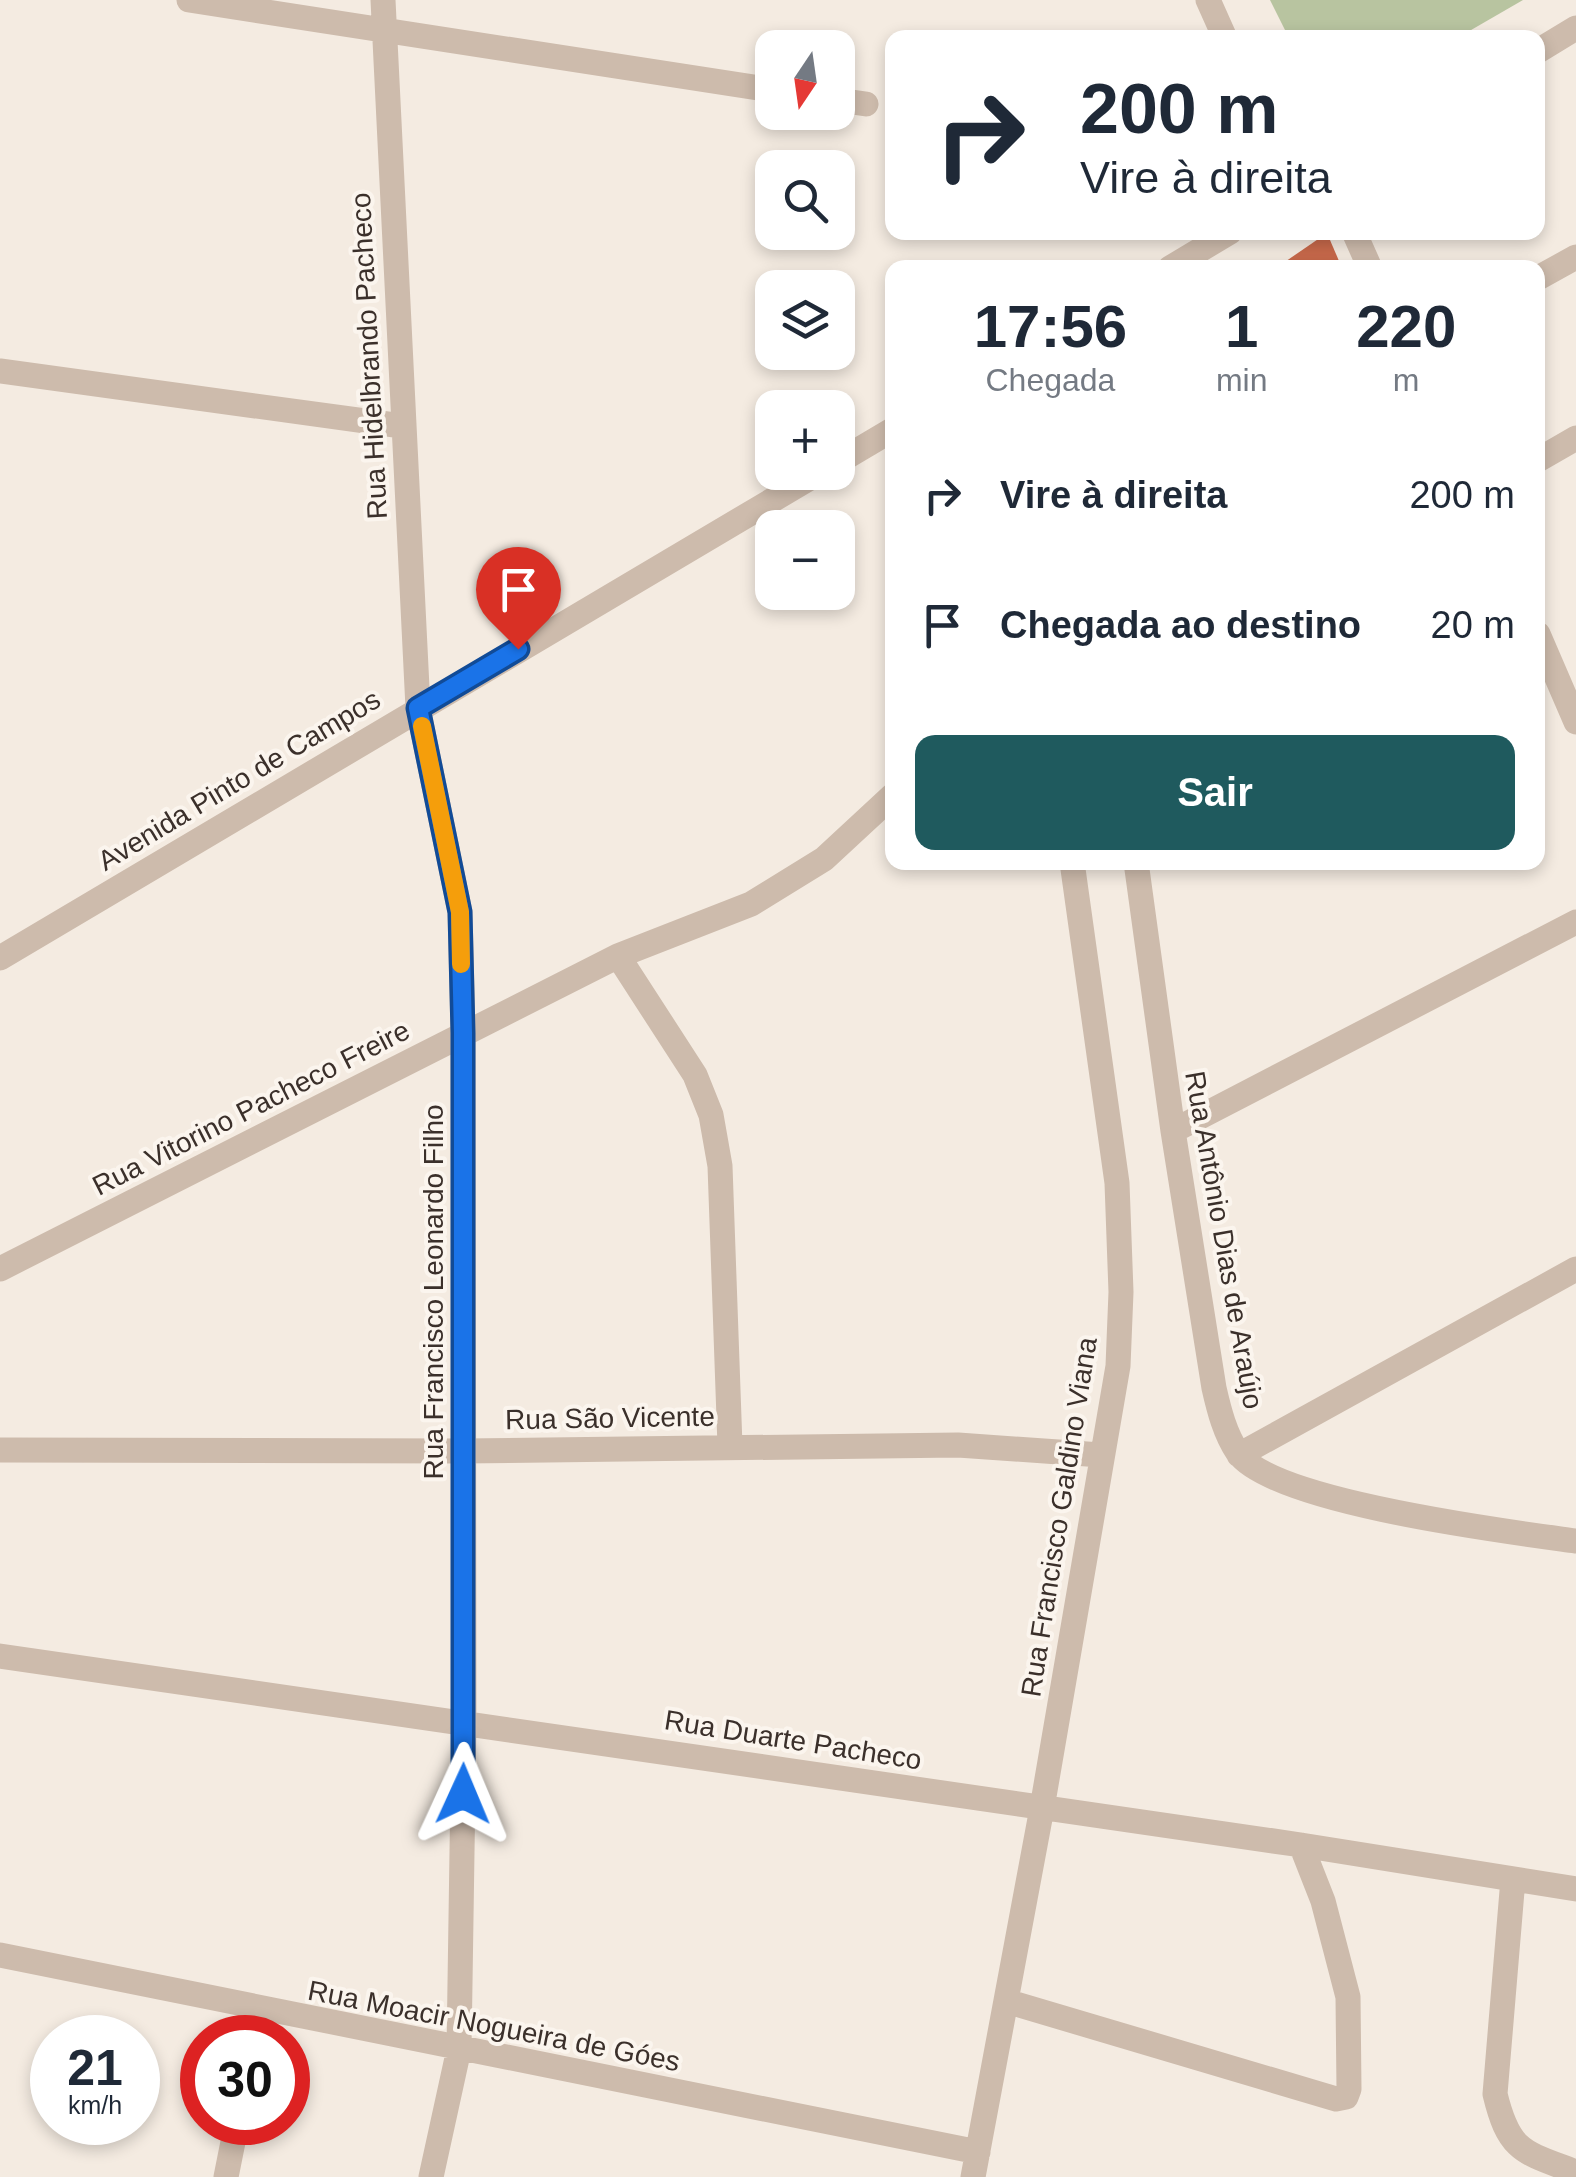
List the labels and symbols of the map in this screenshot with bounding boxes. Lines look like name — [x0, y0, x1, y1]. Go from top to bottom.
north arrow — [755, 30, 855, 130]
street label: Rua Hidelbrando Pacheco — [345, 192, 393, 520]
pin — [476, 547, 561, 650]
street label: Avenida Pinto de Campos — [92, 683, 386, 877]
street label: Rua Vitorino Pacheco Freire — [87, 1014, 415, 1202]
street label: Rua Antônio Dias de Araújo — [1179, 1069, 1269, 1411]
street label: Rua Francisco Leonardo Filho — [418, 1104, 449, 1480]
street label: Rua Francisco Galdino Viana — [1015, 1335, 1103, 1699]
street label: Rua São Vicente — [505, 1401, 715, 1435]
street label: Rua Duarte Pacheco — [662, 1704, 924, 1776]
position arrow — [411, 1742, 515, 1846]
street label: Rua Moacir Nogueira de Góes — [305, 1975, 683, 2077]
speed limit sign: 30 — [180, 2015, 310, 2145]

